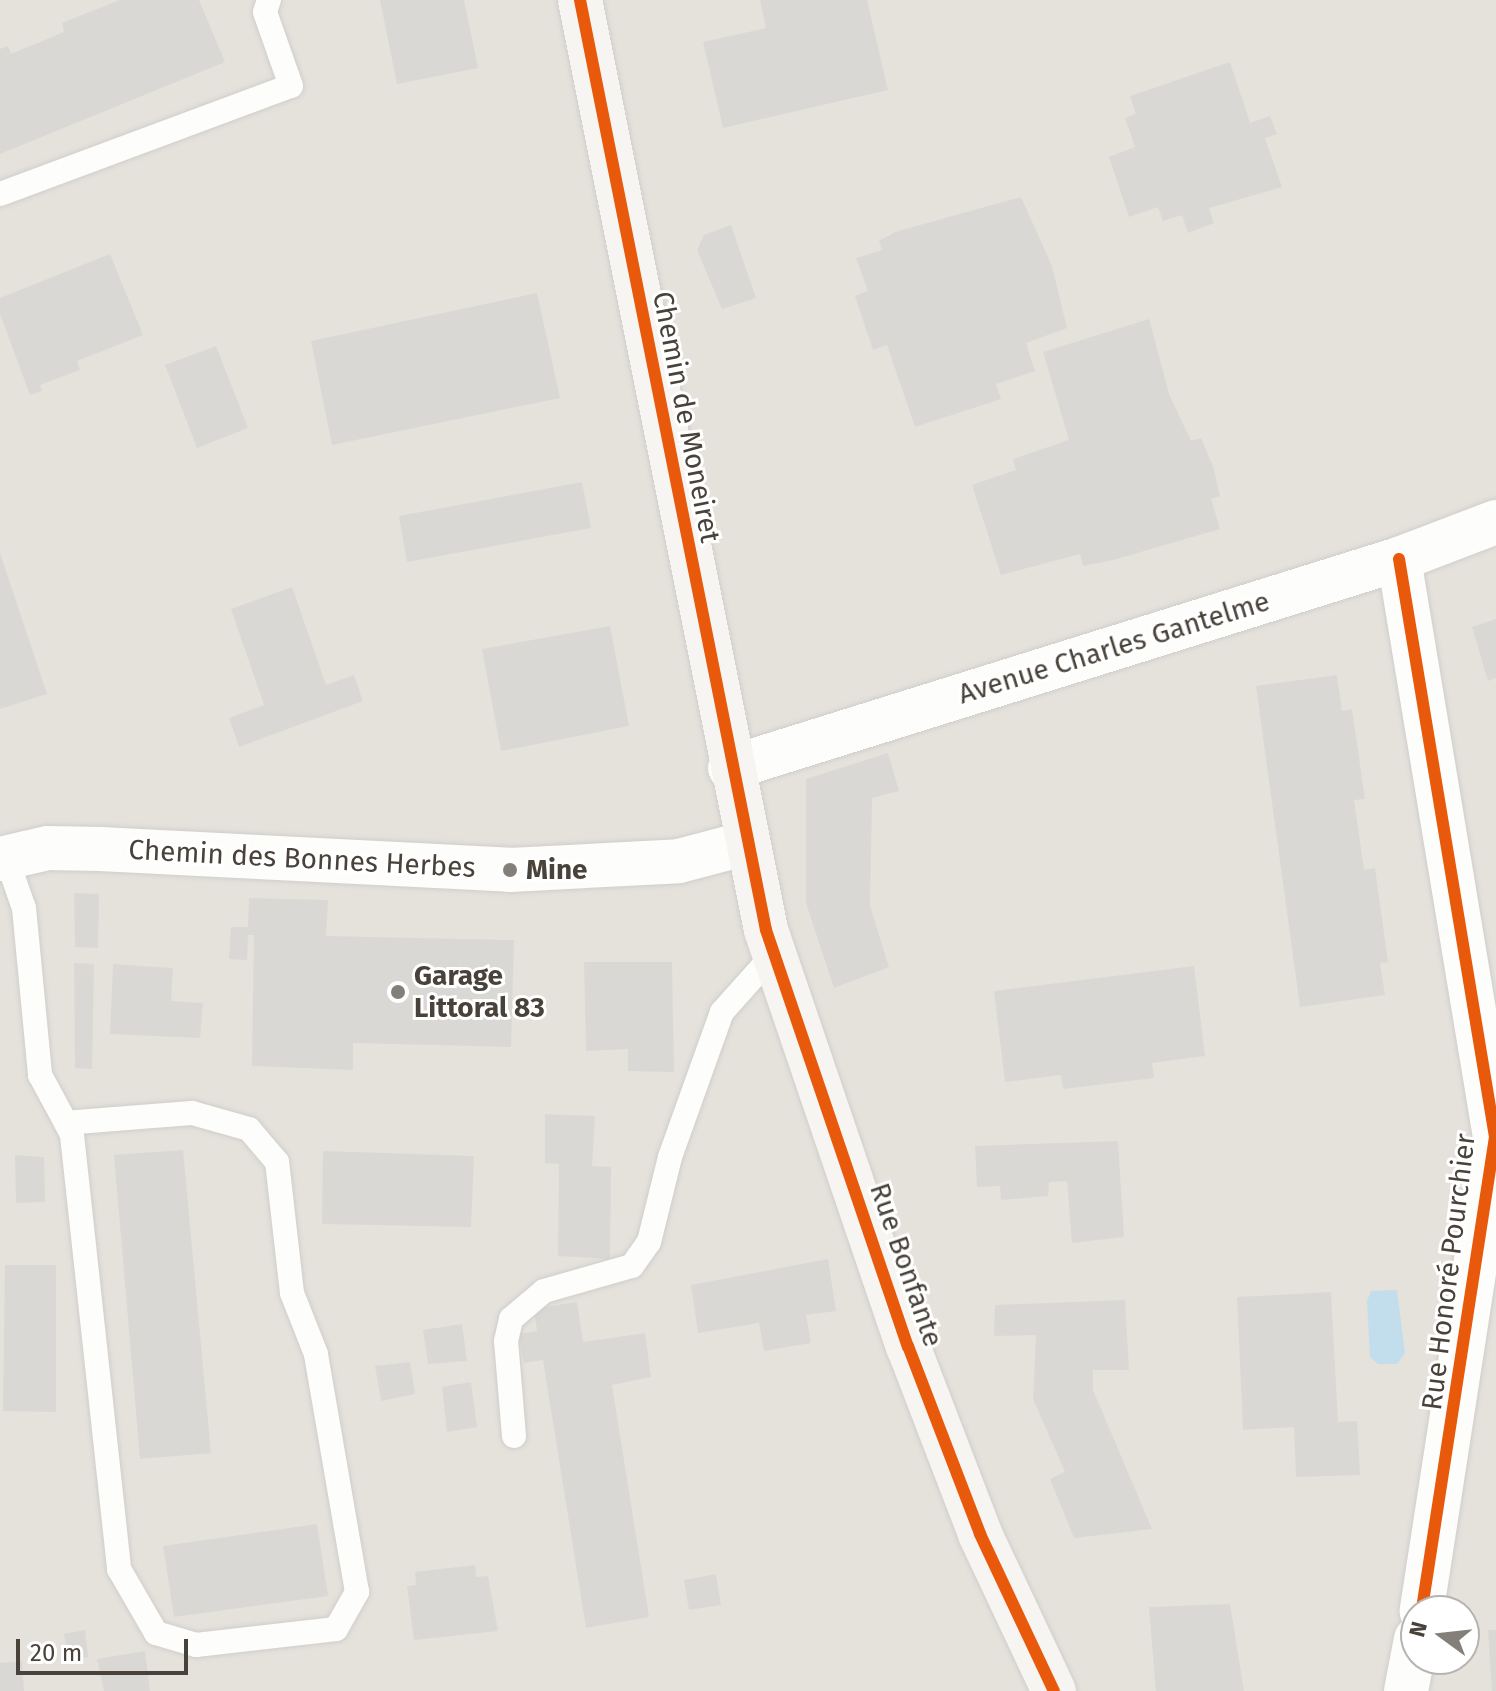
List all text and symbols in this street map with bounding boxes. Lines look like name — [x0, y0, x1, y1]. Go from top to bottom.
street label: Chemin de Moneiret — [645, 289, 727, 545]
street label: Avenue Charles Gantelme — [954, 585, 1274, 711]
street label: Chemin des Bonnes Herbes — [128, 833, 476, 885]
place label: Mine — [526, 853, 588, 887]
marker: Mine — [501, 861, 519, 879]
place label: Garage Littoral 83 — [414, 959, 545, 1025]
marker: Garage Littoral 83 — [389, 983, 407, 1001]
street label: Rue Honoré Pourchier — [1415, 1132, 1483, 1412]
street label: Rue Bonfante — [862, 1179, 950, 1351]
north arrow — [1400, 1595, 1480, 1675]
text: N — [1403, 1619, 1433, 1640]
scale bar — [20, 1623, 192, 1673]
text: 20 m — [30, 1639, 82, 1667]

